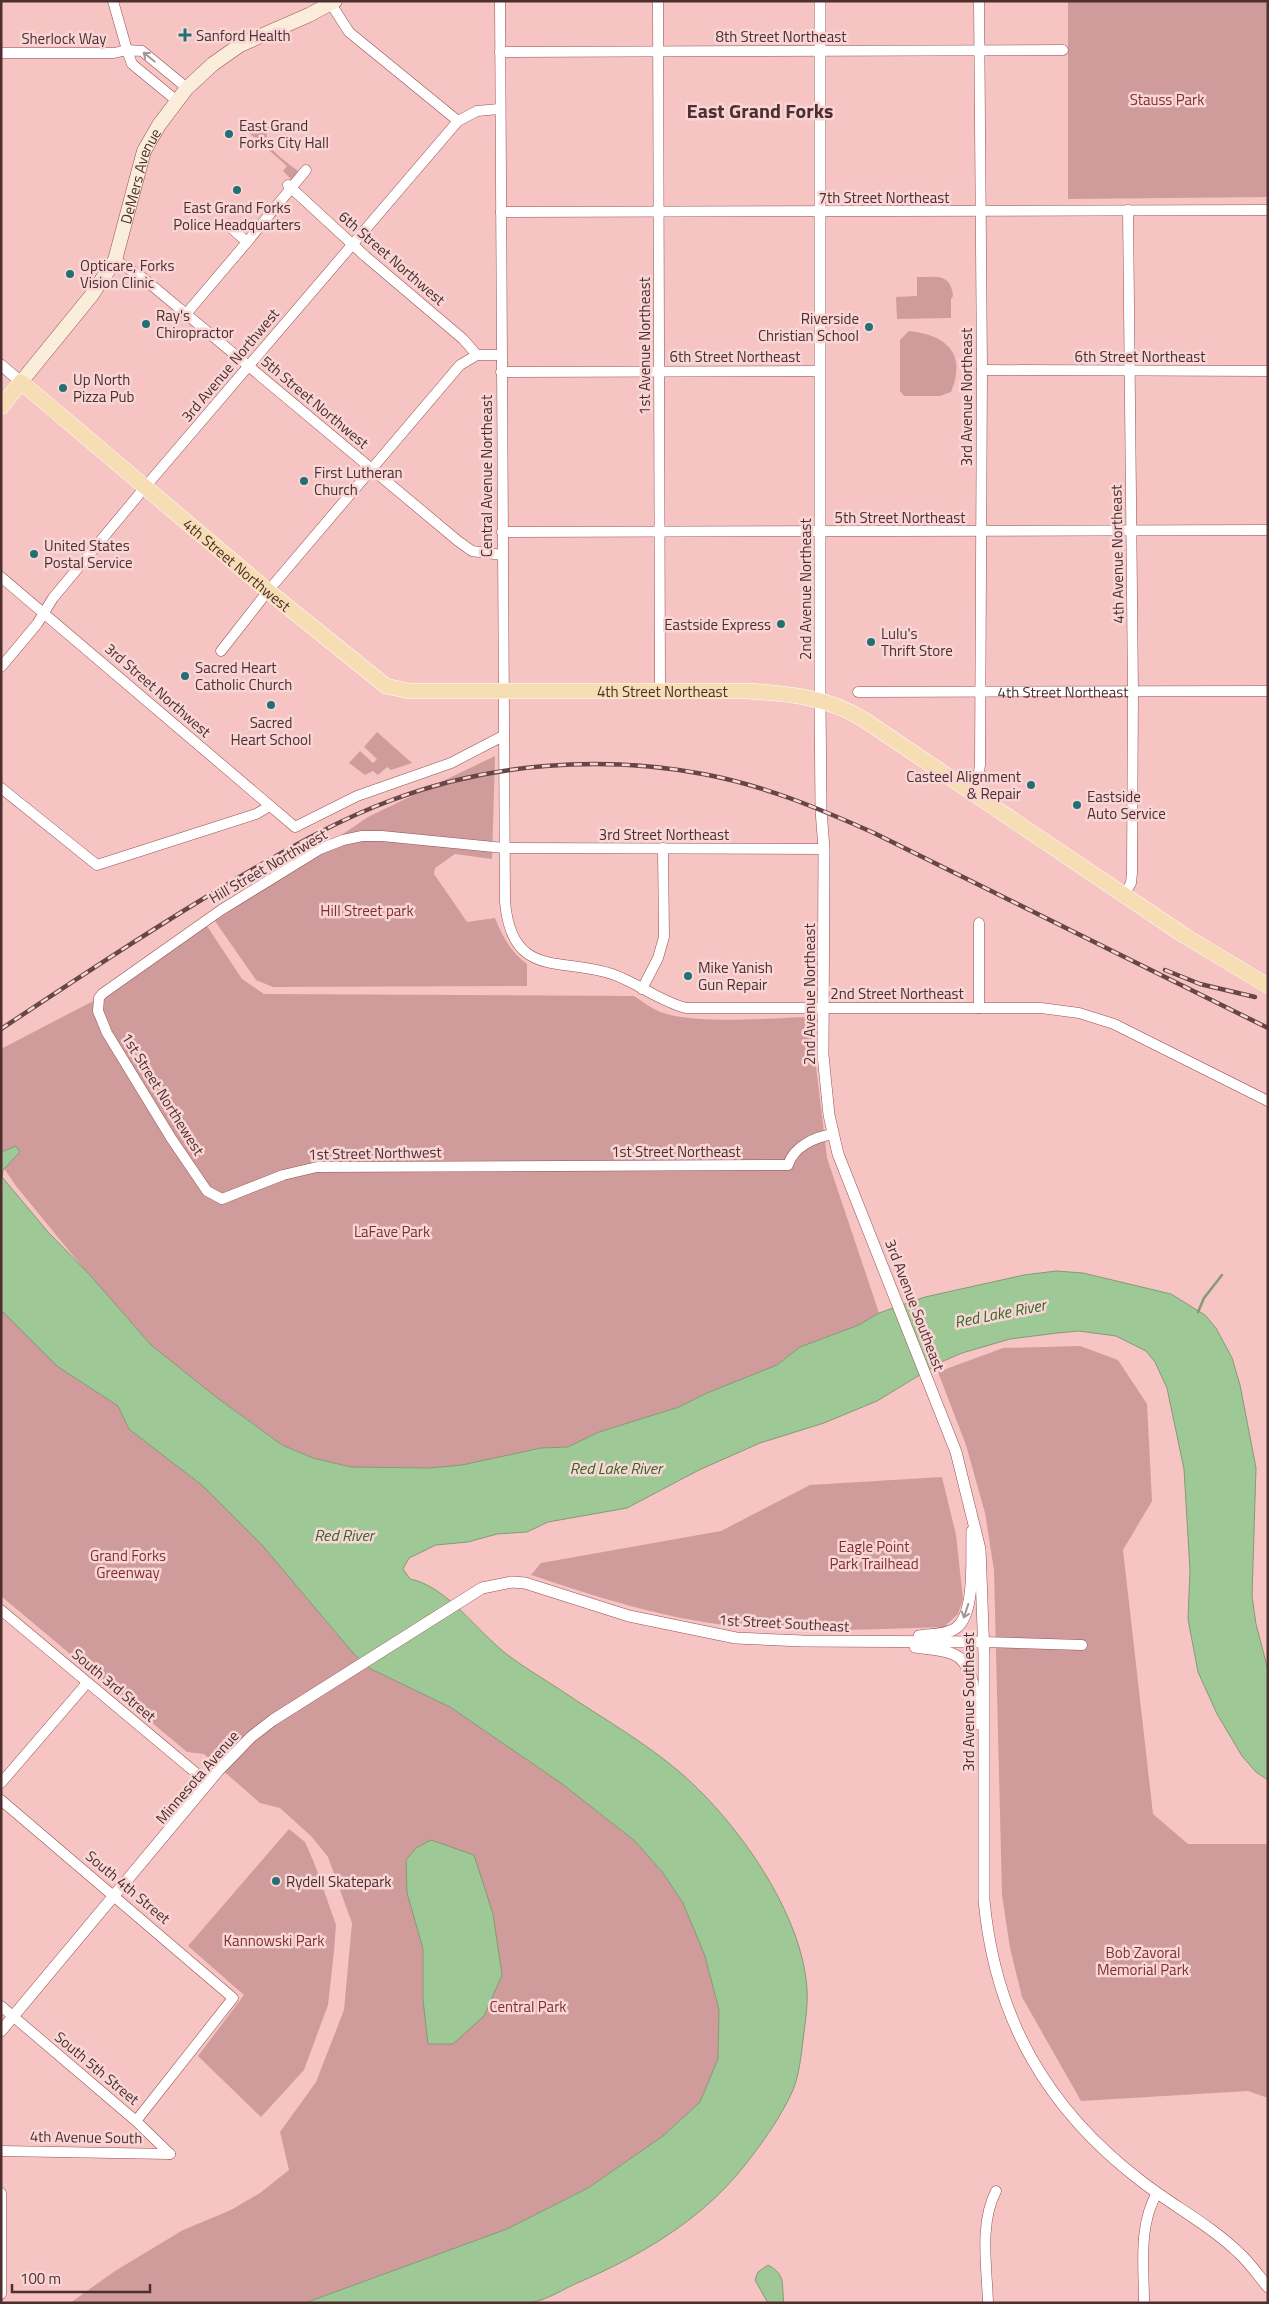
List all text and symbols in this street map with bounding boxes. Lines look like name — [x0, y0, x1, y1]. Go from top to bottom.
place label: Sanford Health — [196, 24, 291, 47]
street label: 8th Street Northeast — [716, 25, 847, 48]
street label: Sherlock Way — [21, 27, 107, 50]
marker: Sanford Health — [178, 28, 192, 42]
one-way arrow — [143, 52, 156, 63]
park label: Stauss Park — [1130, 88, 1204, 111]
district label: East Grand Forks — [687, 95, 833, 126]
place label: East Grand Forks City Hall — [239, 114, 329, 154]
street label: DeMers Avenue — [114, 124, 166, 226]
marker: East Grand Forks City Hall — [223, 128, 235, 140]
marker: East Grand Forks Police Headquarters — [231, 184, 243, 196]
street label: 7th Street Northeast — [819, 186, 950, 209]
place label: East Grand Forks Police Headquarters — [173, 196, 301, 236]
street label: 6th Street Northwest — [334, 205, 451, 311]
place label: Opticare, Forks Vision Clinic — [80, 254, 175, 294]
marker: Opticare, Forks Vision Clinic — [64, 268, 76, 280]
street label: 1st Avenue Northeast — [633, 276, 656, 415]
street label: 3rd Avenue Northwest — [175, 302, 285, 427]
place label: Ray's Chiropractor — [156, 304, 234, 344]
place label: Riverside Christian School — [758, 307, 859, 347]
marker: Ray's Chiropractor — [140, 318, 152, 330]
marker: Riverside Christian School — [863, 321, 875, 333]
street label: 3rd Avenue Northeast — [955, 327, 978, 466]
street label: 6th Street Northeast — [670, 345, 801, 368]
street label: 6th Street Northeast — [1075, 345, 1206, 368]
street label: 5th Street Northwest — [256, 350, 374, 455]
place label: Up North Pizza Pub — [73, 368, 135, 408]
marker: Up North Pizza Pub — [57, 382, 69, 394]
street label: Central Avenue Northeast — [475, 394, 498, 557]
place label: First Lutheran Church — [314, 461, 403, 501]
marker: First Lutheran Church — [298, 475, 310, 487]
street label: 4th Avenue Northeast — [1104, 484, 1130, 624]
street label: 5th Street Northeast — [835, 506, 966, 529]
street label: 4th Street Northwest — [178, 513, 297, 617]
street label: 2nd Avenue Northeast — [794, 517, 817, 660]
place label: United States Postal Service — [44, 534, 133, 574]
marker: United States Postal Service — [28, 548, 40, 560]
place label: Eastside Express — [664, 613, 771, 636]
marker: Eastside Express — [775, 618, 787, 630]
place label: Lulu's Thrift Store — [881, 622, 953, 662]
marker: Lulu's Thrift Store — [865, 636, 877, 648]
street label: 3rd Street Northwest — [100, 637, 217, 743]
place label: Sacred Heart Catholic Church — [195, 656, 292, 696]
marker: Sacred Heart Catholic Church — [179, 670, 191, 682]
street label: 4th Street Northeast — [597, 680, 729, 703]
street label: 4th Street Northeast — [998, 680, 1129, 703]
marker: Sacred Heart School — [265, 699, 277, 711]
place label: Sacred Heart School — [231, 711, 311, 751]
place label: Casteel Alignment & Repair — [906, 765, 1022, 805]
marker: Casteel Alignment & Repair — [1025, 779, 1037, 791]
place label: Eastside Auto Service — [1087, 785, 1166, 825]
marker: Eastside Auto Service — [1071, 799, 1083, 811]
street label: Hill Street Northwest — [205, 822, 332, 909]
street label: 3rd Street Northeast — [599, 823, 730, 846]
park label: Hill Street park — [320, 899, 414, 922]
street label: 2nd Avenue Northeast — [798, 922, 821, 1065]
place label: Mike Yanish Gun Repair — [698, 956, 773, 996]
marker: Mike Yanish Gun Repair — [682, 970, 694, 982]
street label: 2nd Street Northeast — [830, 982, 964, 1005]
street label: 1st Street Northewest — [116, 1028, 211, 1161]
street label: 1st Street Northwest — [308, 1140, 443, 1166]
street label: 1st Street Northeast — [611, 1140, 742, 1163]
park label: LaFave Park — [354, 1220, 430, 1243]
street label: 3rd Avenue Southeast — [879, 1236, 951, 1375]
water label: Red Lake River — [952, 1292, 1049, 1334]
water label: Red Lake River — [570, 1456, 664, 1480]
water label: Red River — [314, 1523, 376, 1547]
park label: Eagle Point Park Trailhead — [829, 1535, 919, 1575]
park label: Grand Forks Greenway — [90, 1544, 166, 1584]
one-way arrow — [961, 1603, 971, 1619]
street label: 1st Street Southeast — [718, 1608, 851, 1638]
street label: 3rd Avenue Southeast — [957, 1632, 980, 1772]
street label: South 3rd Street — [67, 1643, 162, 1728]
street label: Minnesota Avenue — [150, 1725, 244, 1829]
street label: South 4th Street — [81, 1845, 176, 1930]
place label: Rydell Skatepark — [286, 1870, 392, 1893]
marker: Rydell Skatepark — [270, 1875, 282, 1887]
park label: Kannowski Park — [224, 1929, 324, 1952]
park label: Bob Zavoral Memorial Park — [1097, 1941, 1189, 1981]
park label: Central Park — [489, 1995, 567, 2018]
street label: South 5th Street — [50, 2026, 145, 2111]
street label: 4th Avenue South — [30, 2125, 142, 2149]
scale bar — [12, 2262, 150, 2294]
text: 100 m — [20, 2267, 61, 2290]

